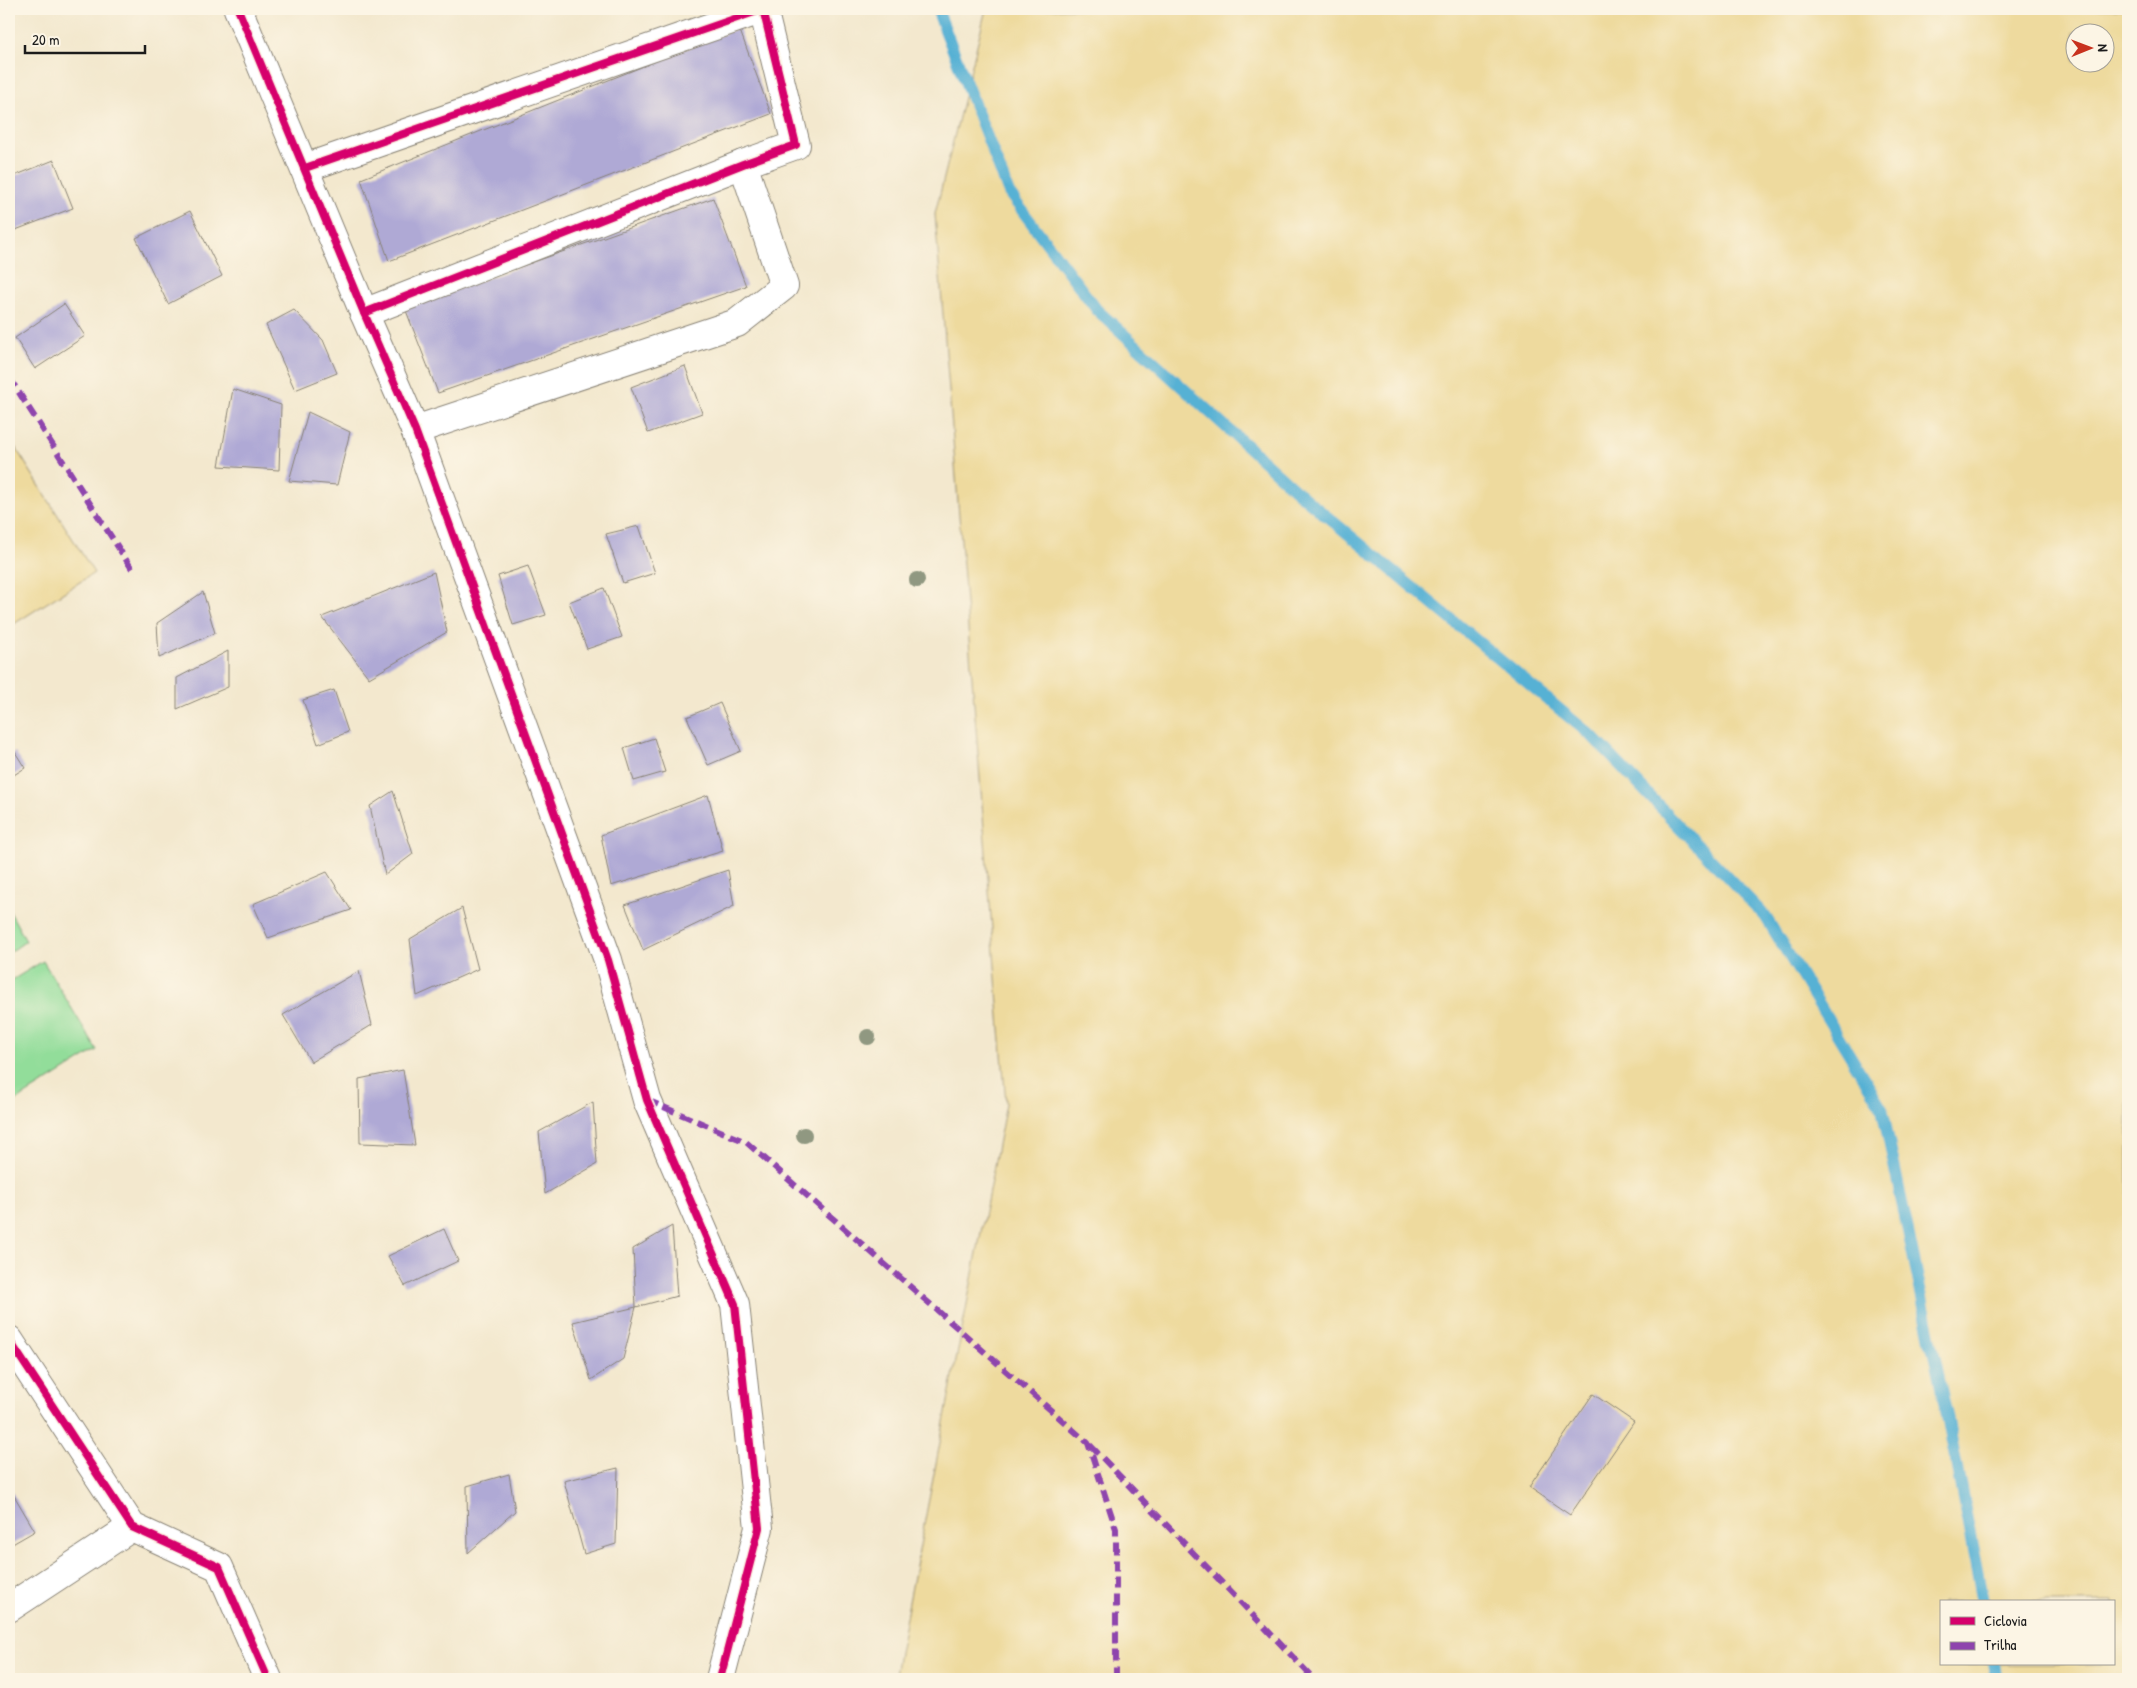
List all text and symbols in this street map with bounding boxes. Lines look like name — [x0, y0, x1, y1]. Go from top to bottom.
scale bar — [25, 22, 145, 54]
north arrow — [2064, 22, 2114, 72]
text: 20 m — [32, 29, 59, 50]
text: N — [2094, 44, 2113, 52]
legend — [1940, 1600, 2114, 1666]
text: Ciclovia — [1984, 1610, 2027, 1631]
text: Trilha — [1984, 1634, 2016, 1655]

